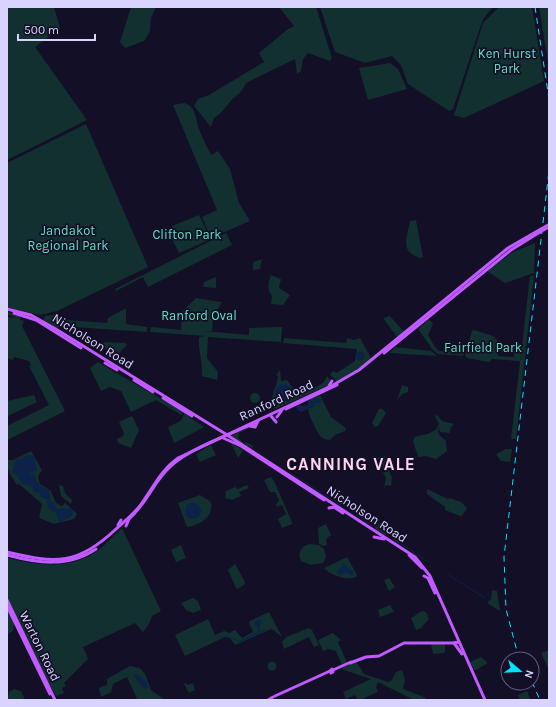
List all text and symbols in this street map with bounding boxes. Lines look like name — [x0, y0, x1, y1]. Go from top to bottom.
scale bar — [18, 16, 95, 42]
text: 500 m — [24, 23, 59, 37]
park label: Ken Hurst Park — [478, 46, 536, 76]
park label: Jandakot Regional Park — [27, 223, 109, 253]
park label: Clifton Park — [152, 227, 222, 242]
park label: Ranford Oval — [161, 308, 237, 323]
street label: Nicholson Road — [50, 310, 136, 372]
park label: Fairfield Park — [444, 340, 522, 355]
street label: Ranford Road — [237, 376, 315, 424]
district label: CANNING VALE — [286, 454, 416, 474]
street label: Nicholson Road — [324, 482, 410, 546]
street label: Warton Road — [17, 609, 63, 683]
north arrow — [500, 651, 540, 691]
text: N — [522, 668, 536, 680]

